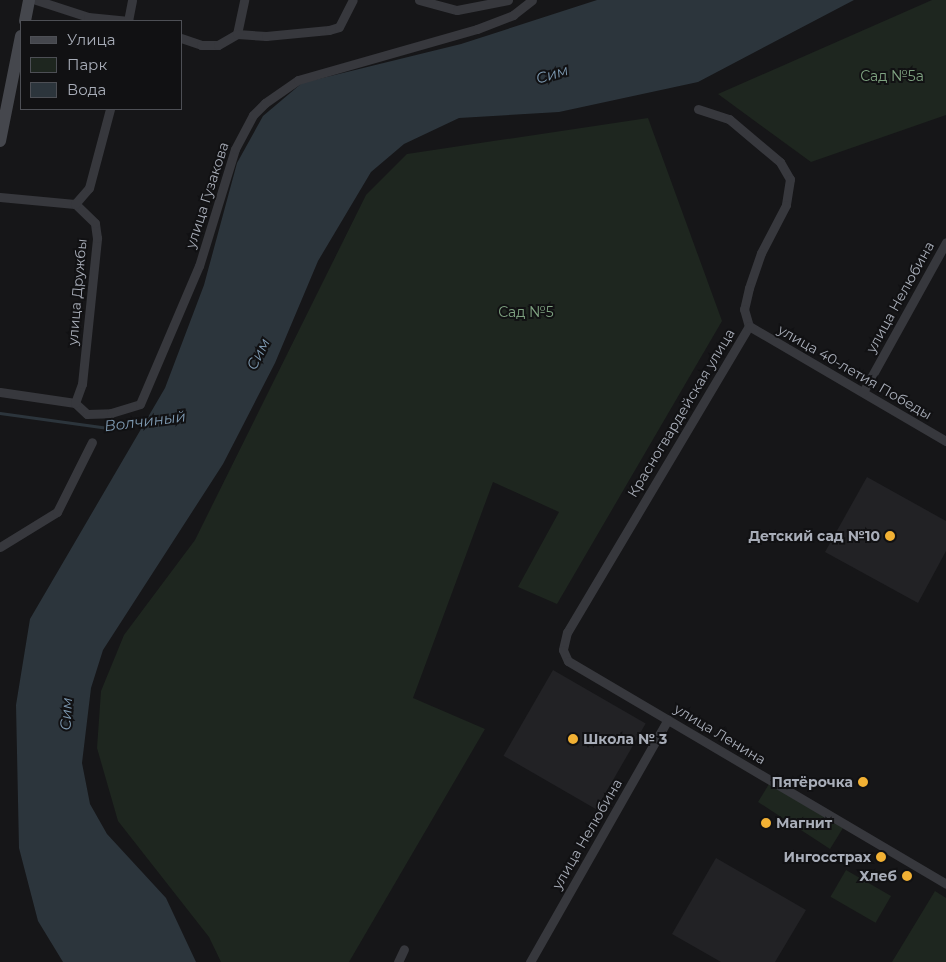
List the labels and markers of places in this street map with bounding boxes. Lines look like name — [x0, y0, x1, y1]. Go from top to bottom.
place label: Детский сад №10 — [749, 528, 880, 544]
marker: Детский сад №10 — [884, 530, 896, 542]
place label: Школа № 3 — [583, 731, 667, 747]
marker: Школа № 3 — [567, 733, 579, 745]
place label: Пятёрочка — [772, 774, 853, 790]
marker: Пятёрочка — [857, 776, 869, 788]
place label: Магнит — [776, 815, 832, 831]
marker: Магнит — [760, 817, 772, 829]
place label: Ингосстрах — [783, 849, 871, 865]
marker: Ингосстрах — [875, 851, 887, 863]
place label: Хлеб — [859, 868, 897, 884]
marker: Хлеб — [901, 870, 913, 882]

